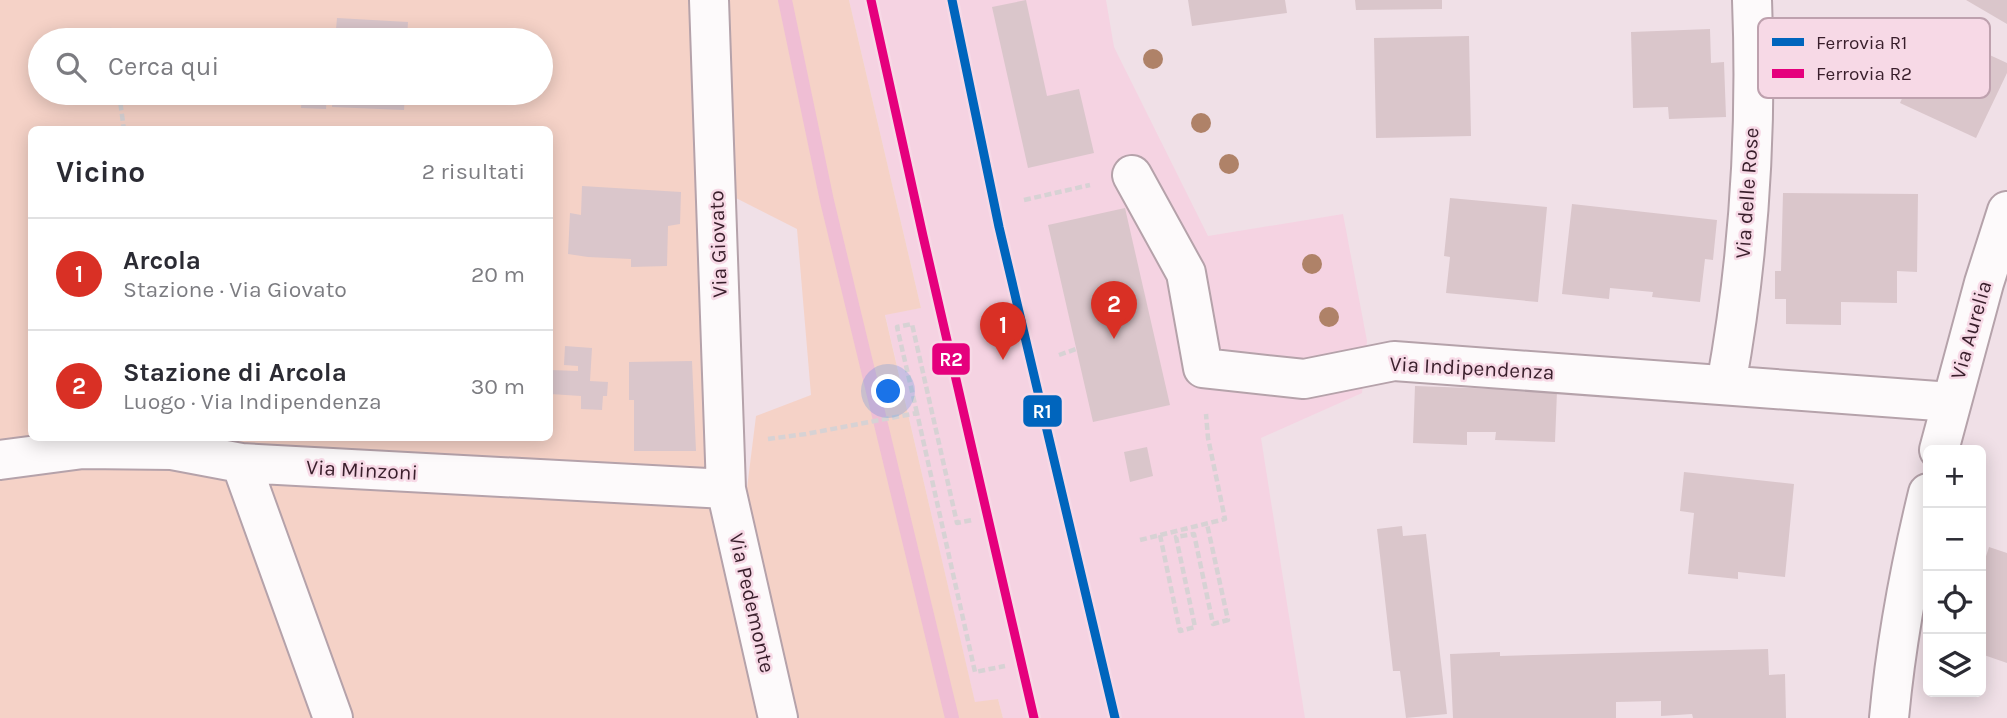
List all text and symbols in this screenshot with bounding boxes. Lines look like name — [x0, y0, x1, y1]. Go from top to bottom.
legend — [1758, 18, 1990, 98]
search box — [28, 28, 553, 105]
text: Ferrovia R1 — [1816, 32, 1907, 54]
icon: search — [52, 48, 90, 86]
text: Cerca qui — [108, 51, 219, 82]
text: Ferrovia R2 — [1816, 63, 1912, 85]
street label: Via delle Rose — [1730, 127, 1764, 259]
text: Vicino — [56, 154, 145, 190]
text: 2 risultati — [422, 158, 525, 185]
street label: Via Giovato — [704, 190, 732, 298]
text: Arcola — [123, 245, 201, 276]
text: 1 — [75, 261, 83, 288]
text: 20 m — [471, 261, 525, 288]
text: Stazione · Via Giovato — [123, 276, 347, 303]
street label: Via Aurelia — [1945, 278, 1997, 382]
pin: 2 — [1091, 281, 1137, 339]
pin: 1 — [980, 302, 1026, 360]
line badge: R2 — [931, 342, 971, 376]
text: R2 — [939, 349, 963, 371]
street label: Via Indipendenza — [1389, 352, 1555, 384]
text: Stazione di Arcola — [123, 357, 347, 388]
text: 2 — [72, 373, 86, 400]
text: 30 m — [471, 373, 525, 400]
your location — [871, 374, 905, 408]
text: Luogo · Via Indipendenza — [123, 388, 382, 415]
line badge: R1 — [1022, 394, 1063, 428]
text: R1 — [1032, 401, 1052, 423]
map controls — [1923, 445, 1986, 697]
button: + — [1923, 445, 1986, 508]
street label: Via Minzoni — [306, 455, 418, 485]
button: − — [1923, 508, 1986, 571]
street label: Via Pedemonte — [724, 531, 780, 675]
button: locate — [1923, 571, 1986, 634]
button: layers — [1923, 634, 1986, 697]

